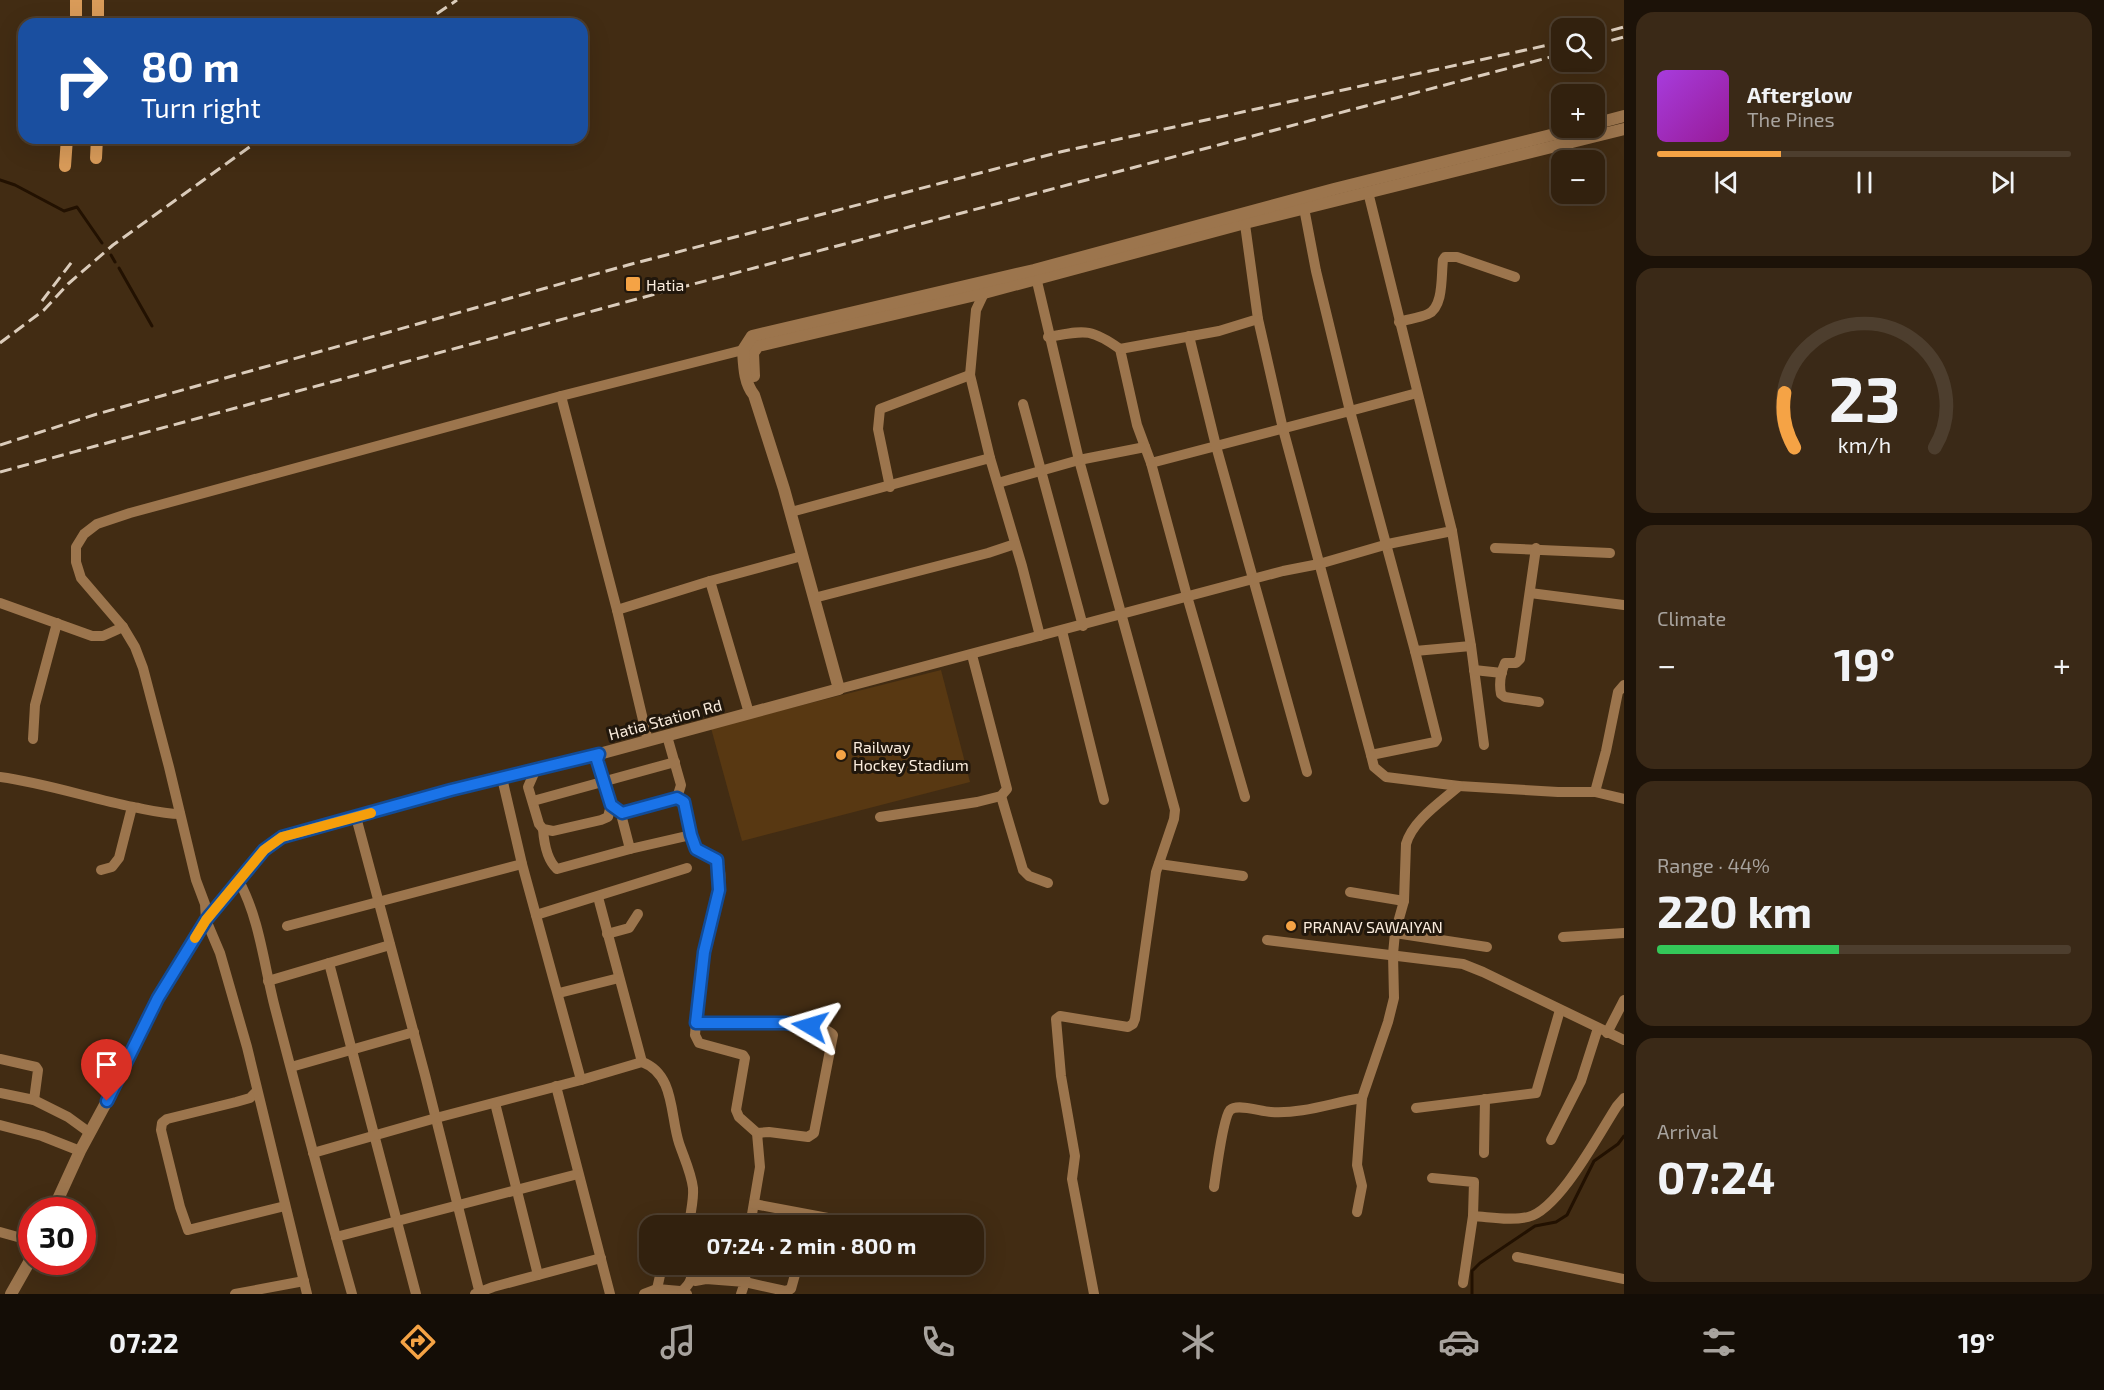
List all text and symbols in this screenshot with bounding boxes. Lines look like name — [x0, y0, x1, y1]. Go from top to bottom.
map controls — [1551, 18, 1605, 204]
button: search — [1551, 18, 1605, 72]
text: 80 m — [141, 40, 240, 90]
icon: right — [42, 42, 120, 120]
text: Afterglow — [1747, 81, 1852, 107]
button: + — [1551, 84, 1605, 138]
text: Turn right — [141, 91, 261, 123]
text: The Pines — [1747, 107, 1835, 131]
button: − — [1551, 150, 1605, 204]
icon: previous — [1710, 166, 1743, 199]
icon: pause — [1848, 166, 1881, 199]
icon: next — [1986, 166, 2019, 199]
marker: Hatia — [624, 275, 642, 293]
place label: Hatia — [646, 275, 684, 294]
text: 23 — [1828, 360, 1900, 435]
text: km/h — [1837, 432, 1891, 457]
text: Climate — [1657, 606, 1726, 630]
text: 19° — [1834, 636, 1895, 690]
text: − — [1657, 644, 1676, 684]
text: + — [2053, 644, 2071, 684]
street label: Hatia Station Rd — [606, 695, 724, 743]
place label: Railway Hockey Stadium — [853, 737, 969, 774]
marker: Railway Hockey Stadium — [834, 748, 848, 762]
text: Range · 44% — [1657, 853, 1770, 877]
text: 220 km — [1657, 883, 1812, 937]
place label: PRANAV SAWAIYAN — [1303, 917, 1443, 936]
marker: PRANAV SAWAIYAN — [1284, 919, 1298, 933]
position arrow — [778, 994, 842, 1058]
pin — [81, 1039, 132, 1101]
icon: arrive — [90, 1048, 123, 1081]
text: Arrival — [1657, 1119, 1718, 1143]
text: 07:24 — [1657, 1149, 1776, 1203]
speed limit sign: 30 — [18, 1197, 96, 1275]
text: 07:24 · 2 min · 800 m — [707, 1232, 916, 1258]
icon: directions — [397, 1321, 439, 1363]
icon: music — [657, 1321, 699, 1363]
icon: phone — [917, 1321, 959, 1363]
icon: climate — [1177, 1321, 1219, 1363]
icon: car — [1438, 1321, 1480, 1363]
icon: filters — [1698, 1321, 1740, 1363]
text: 07:22 — [109, 1326, 179, 1358]
text: 19° — [1958, 1326, 1995, 1358]

